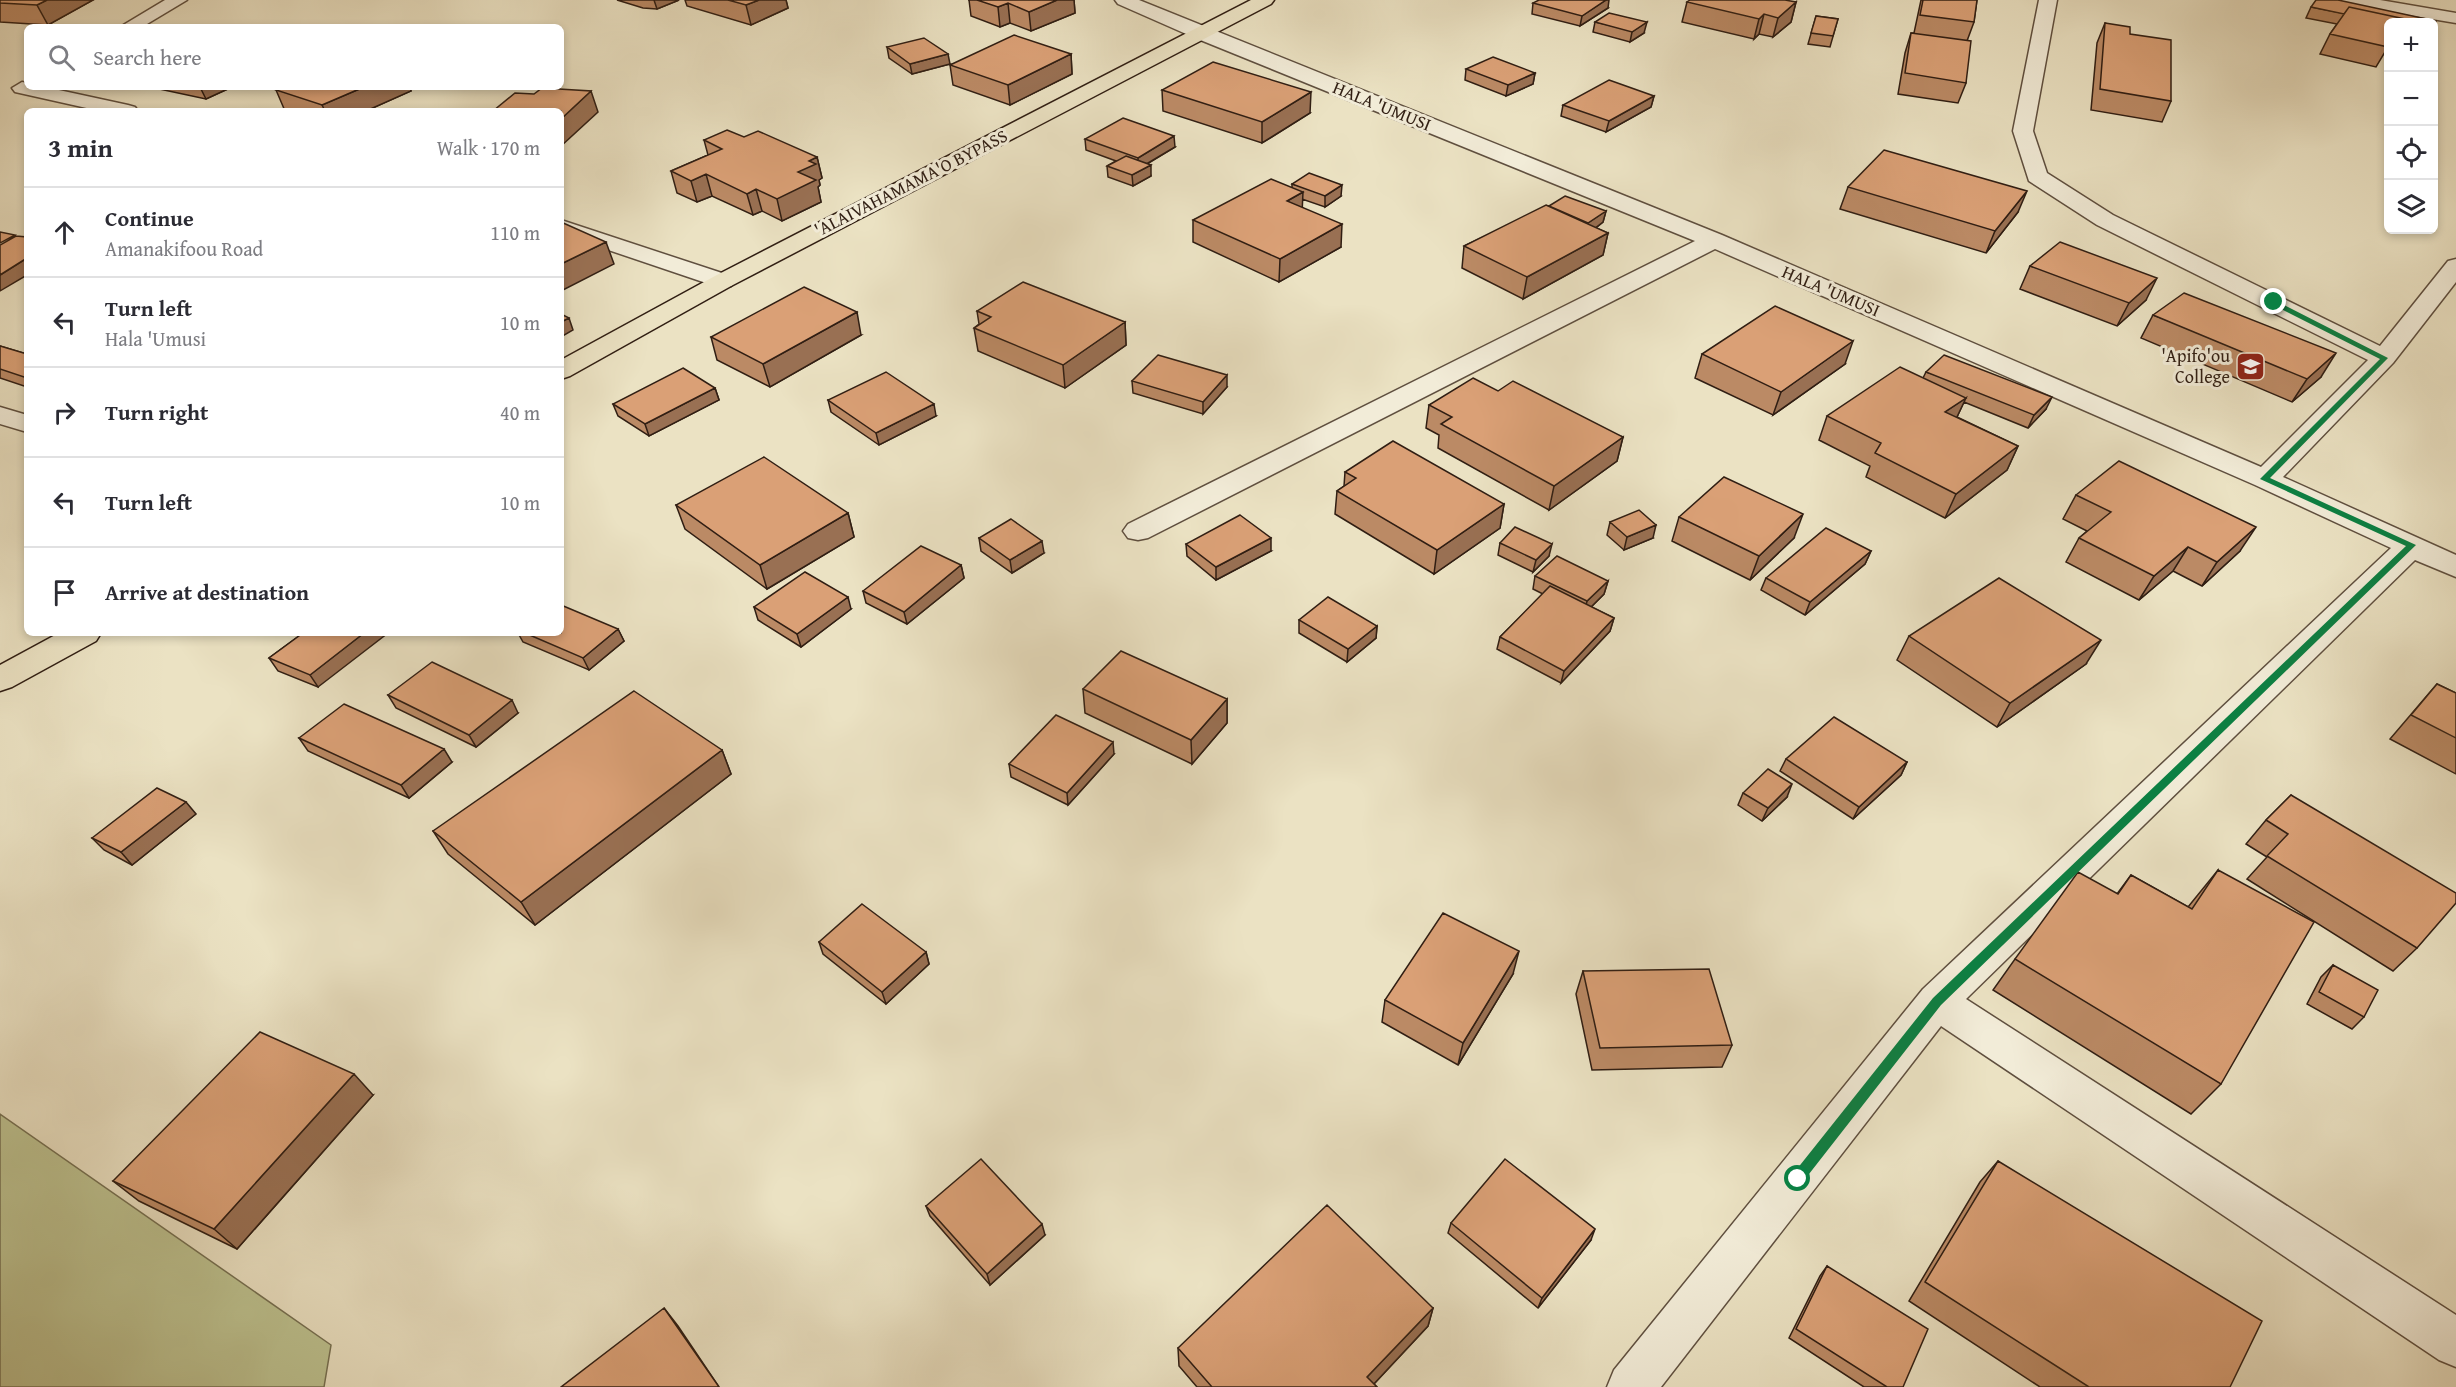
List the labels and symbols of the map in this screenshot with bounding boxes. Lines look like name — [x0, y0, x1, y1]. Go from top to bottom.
street label: HALA 'UMUSI — [1329, 74, 1435, 138]
street label: 'ALAIVAHAMAMA'O BYPASS — [809, 122, 1012, 243]
street label: HALA 'UMUSI — [1778, 258, 1884, 323]
route end — [2260, 288, 2286, 314]
place label: 'Apifo'ou College — [2161, 342, 2230, 390]
school or university icon: 'Apifo'ou College — [2235, 350, 2267, 382]
route start — [1784, 1165, 1810, 1191]

